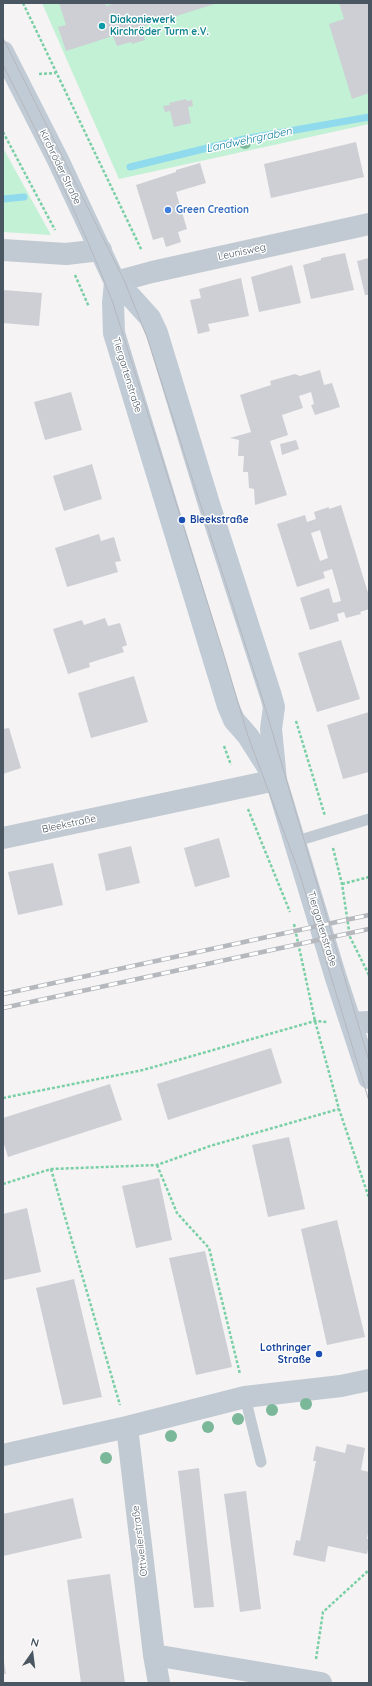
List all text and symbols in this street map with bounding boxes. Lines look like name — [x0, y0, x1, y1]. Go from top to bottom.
place label: Diakoniewerk Kirchröder Turm e.V. — [110, 14, 209, 38]
marker: Diakoniewerk Kirchröder Turm e.V. — [97, 21, 107, 31]
water label: Landwehrgraben — [205, 124, 293, 156]
street label: Kirchröder Straße — [37, 127, 83, 207]
place label: Green Creation — [176, 204, 249, 216]
marker: Green Creation — [163, 205, 173, 215]
street label: Leunisweg — [217, 241, 267, 263]
street label: Tiergartenstraße — [110, 336, 144, 414]
place label: Bleekstraße — [190, 514, 249, 526]
marker: Bleekstraße — [177, 515, 187, 525]
street label: Bleekstraße — [41, 812, 97, 836]
street label: Tiergartenstraße — [305, 890, 339, 968]
place label: Lothringer Straße — [260, 1342, 311, 1366]
marker: Lothringer Straße — [314, 1349, 324, 1359]
street label: Ottweilerstraße — [130, 1505, 150, 1577]
north arrow — [12, 1634, 52, 1674]
text: N — [29, 1635, 41, 1650]

